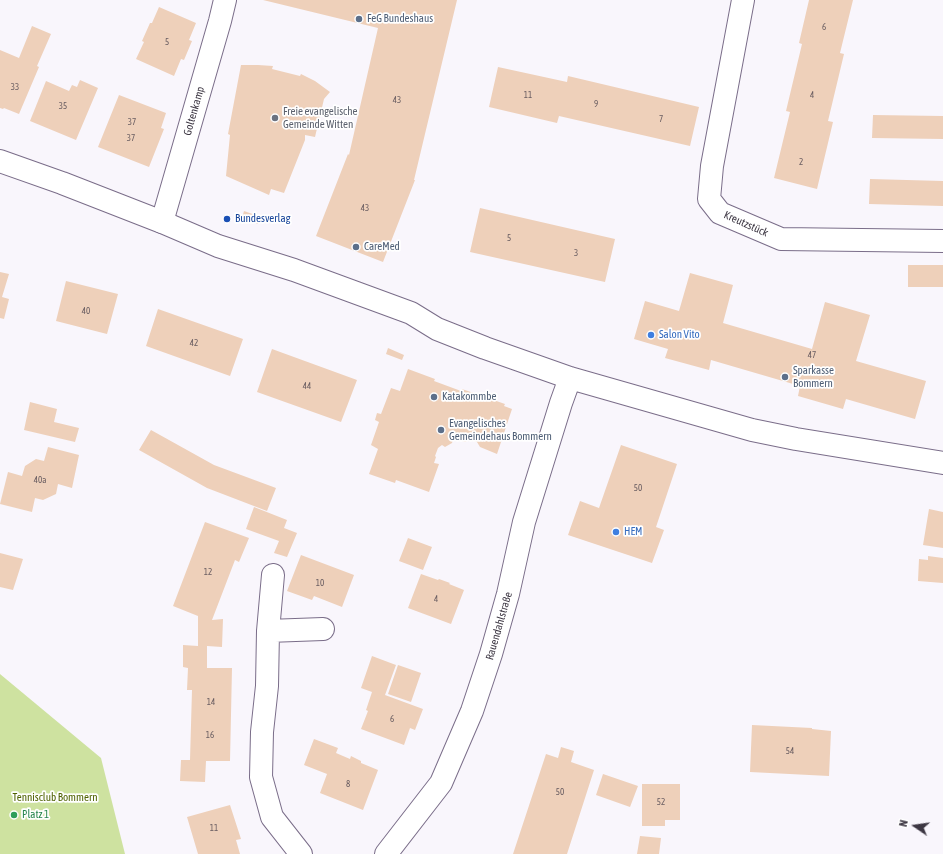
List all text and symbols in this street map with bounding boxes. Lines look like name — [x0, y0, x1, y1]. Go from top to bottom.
place label: FeG Bundeshaus — [367, 12, 433, 26]
marker: FeG Bundeshaus — [354, 14, 364, 24]
house number: 6 — [822, 22, 826, 32]
house number: 5 — [165, 37, 169, 47]
house number: 33 — [11, 82, 19, 92]
street label: Goltenkamp — [181, 85, 207, 137]
house number: 11 — [524, 90, 532, 100]
house number: 4 — [810, 90, 814, 100]
house number: 43 — [393, 95, 401, 105]
house number: 9 — [594, 99, 598, 109]
house number: 35 — [59, 101, 67, 111]
place label: Freie evangelische Gemeinde Witten — [283, 105, 357, 131]
marker: Freie evangelische Gemeinde Witten — [270, 113, 280, 123]
house number: 7 — [659, 114, 663, 124]
house number: 37 — [128, 117, 136, 127]
house number: 37 — [127, 133, 135, 143]
house number: 2 — [799, 157, 803, 167]
house number: 43 — [361, 203, 369, 213]
street label: Kreutzstück — [722, 208, 770, 240]
place label: Bundesverlag — [235, 212, 290, 226]
marker: Bundesverlag — [222, 214, 232, 224]
house number: 5 — [507, 233, 511, 243]
place label: CareMed — [364, 240, 400, 254]
marker: CareMed — [351, 242, 361, 252]
house number: 3 — [574, 248, 578, 258]
house number: 40 — [82, 306, 90, 316]
place label: Salon Vito — [659, 328, 700, 342]
marker: Salon Vito — [646, 330, 656, 340]
house number: 42 — [190, 338, 198, 348]
house number: 47 — [808, 350, 816, 360]
place label: Sparkasse Bommern — [793, 364, 834, 390]
marker: Sparkasse Bommern — [780, 372, 790, 382]
house number: 44 — [303, 381, 311, 391]
place label: Katakommbe — [442, 390, 496, 404]
marker: Katakommbe — [429, 392, 439, 402]
place label: Evangelisches Gemeindehaus Bommern — [449, 417, 552, 443]
marker: Evangelisches Gemeindehaus Bommern — [436, 425, 446, 435]
house number: 40a — [34, 475, 46, 485]
house number: 50 — [634, 483, 642, 493]
place label: HEM — [624, 525, 642, 539]
marker: HEM — [611, 527, 621, 537]
house number: 12 — [204, 567, 212, 577]
house number: 10 — [316, 578, 324, 588]
street label: Rauendahlstraße — [483, 590, 515, 662]
house number: 4 — [434, 594, 438, 604]
house number: 14 — [207, 697, 215, 707]
house number: 6 — [390, 714, 394, 724]
house number: 16 — [206, 730, 214, 740]
house number: 54 — [786, 746, 794, 756]
house number: 8 — [346, 779, 350, 789]
house number: 50 — [556, 787, 564, 797]
park label: Tennisclub Bommern — [12, 791, 98, 805]
house number: 52 — [657, 797, 665, 807]
north arrow — [895, 806, 935, 846]
place label: Platz 1 — [22, 808, 49, 822]
marker: Platz 1 — [9, 810, 19, 820]
text: N — [897, 819, 910, 828]
house number: 11 — [210, 823, 218, 833]

